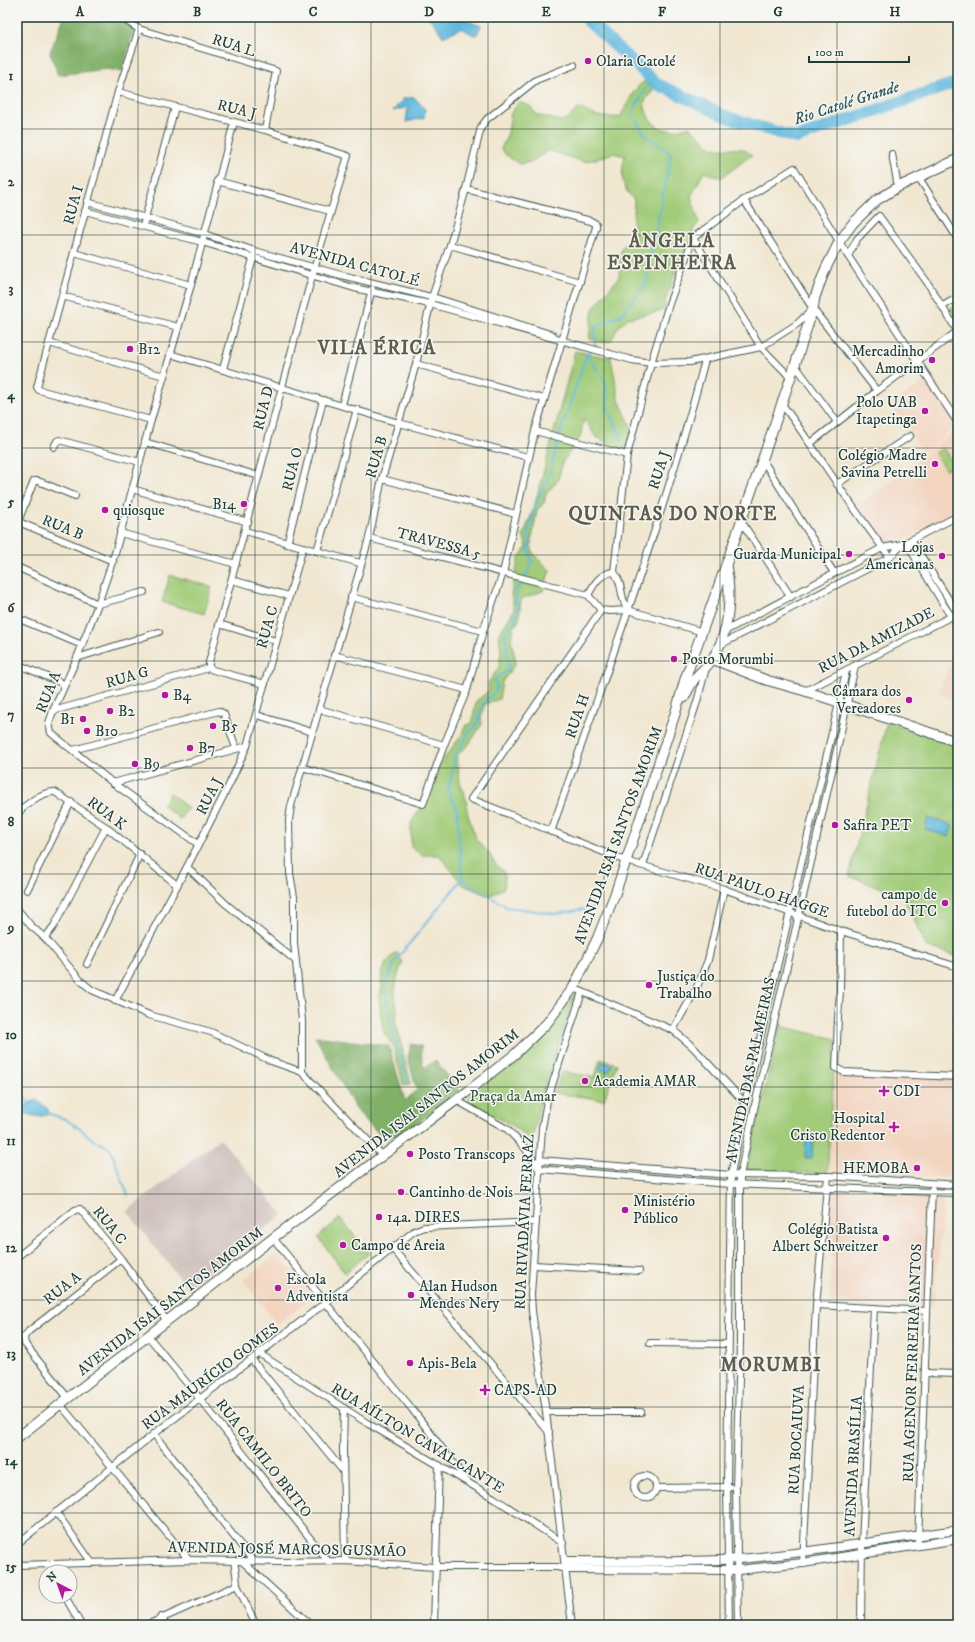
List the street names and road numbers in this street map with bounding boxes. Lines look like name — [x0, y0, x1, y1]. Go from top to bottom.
street label: RUA L — [210, 30, 258, 61]
street label: RUA J — [215, 95, 258, 124]
street label: RUA I — [59, 183, 88, 227]
street label: AVENIDA CATOLÉ — [288, 238, 422, 291]
street label: RUA D — [249, 384, 278, 432]
street label: RUA B — [361, 434, 392, 481]
street label: RUA O — [278, 445, 307, 493]
street label: RUA J — [644, 448, 675, 492]
street label: RUA B — [39, 511, 86, 544]
street label: TRAVESSA 5 — [395, 523, 484, 564]
street label: RUA C — [252, 603, 283, 651]
street label: RUA DA AMIZADE — [815, 603, 938, 678]
street label: RUA G — [103, 662, 151, 693]
street label: RUA A — [32, 668, 66, 716]
street label: RUA H — [561, 691, 594, 741]
street label: AVENIDA ISAI SANTOS AMORIM — [570, 723, 667, 947]
street label: RUA J — [192, 774, 227, 818]
street label: RUA K — [83, 792, 130, 835]
street label: RUA PAULO HAGGE — [692, 859, 832, 923]
street label: AVENIDA DAS PALMEIRAS — [721, 975, 780, 1165]
street label: AVENIDA ISAI SANTOS AMORIM — [330, 1025, 523, 1182]
street label: RUA RIVADÁVIA FERRAZ — [509, 1133, 539, 1310]
street label: RUA C — [88, 1202, 131, 1248]
street label: AVENIDA ISAI SANTOS AMORIM — [74, 1223, 267, 1380]
street label: RUA AGENOR FERREIRA SANTOS — [899, 1243, 926, 1483]
street label: RUA A — [39, 1267, 86, 1309]
street label: RUA MAURÍCIO GOMES — [137, 1318, 283, 1434]
street label: RUA AÍLTON CAVALCANTE — [328, 1378, 509, 1498]
street label: RUA BOCAIUVA — [784, 1384, 809, 1495]
street label: RUA CAMILO BRITO — [211, 1395, 316, 1521]
street label: AVENIDA BRASÍLIA — [839, 1395, 867, 1537]
street label: AVENIDA JOSÉ MARCOS GUSMÃO — [168, 1537, 406, 1561]

